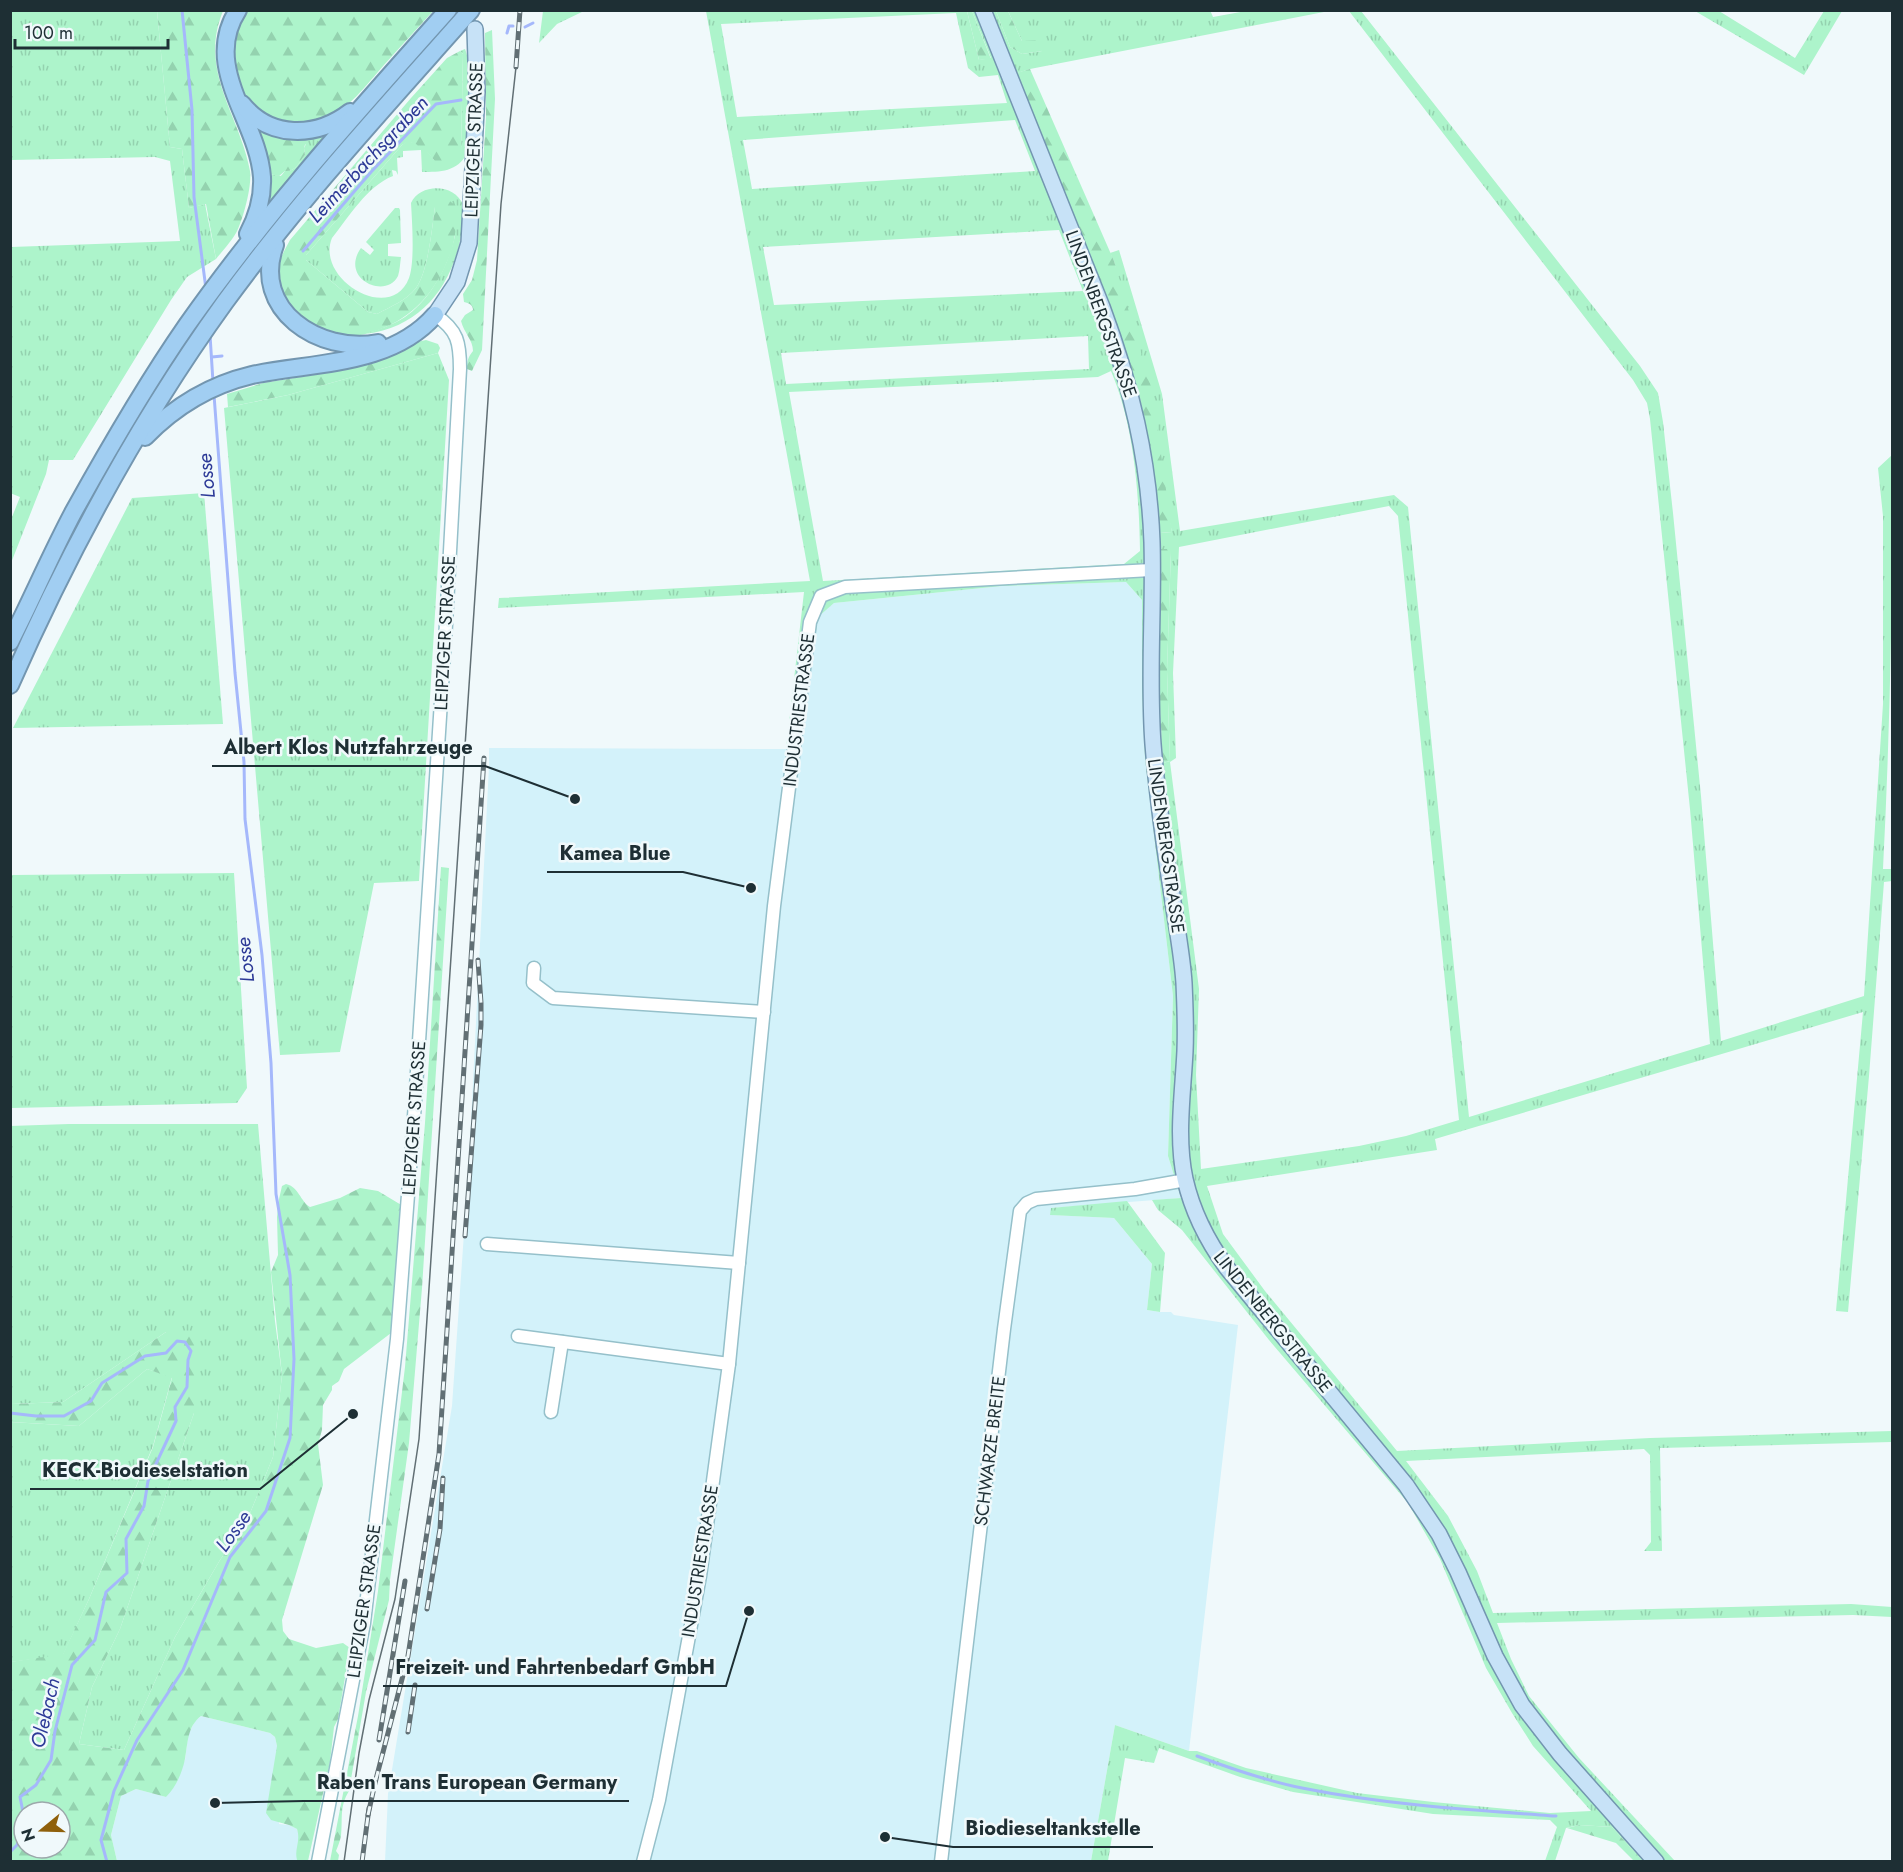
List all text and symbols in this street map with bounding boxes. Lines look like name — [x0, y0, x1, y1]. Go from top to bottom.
scale bar — [15, 12, 168, 50]
text: 100 m — [24, 20, 73, 46]
street label: LEIPZIGER STRASSE — [458, 62, 490, 218]
water label: Leimerbachsgraben — [301, 89, 435, 230]
street label: LINDENBERGSTRASSE — [1059, 227, 1143, 401]
water label: Losse — [190, 452, 223, 500]
street label: LEIPZIGER STRASSE — [428, 555, 462, 711]
street label: INDUSTRIESTRASSE — [777, 632, 821, 788]
callout: Albert Klos Nutzfahrzeuge — [212, 728, 485, 766]
text: Albert Klos Nutzfahrzeuge — [222, 733, 473, 762]
street label: LINDENBERGSTRASSE — [1141, 757, 1191, 935]
callout: Kamea Blue — [547, 834, 683, 872]
text: Kamea Blue — [559, 839, 671, 868]
water label: Losse — [229, 936, 262, 984]
street label: LEIPZIGER STRASSE — [396, 1040, 432, 1196]
street label: LINDENBERGSTRASSE — [1207, 1245, 1339, 1399]
street label: SCHWARZE BREITE — [968, 1375, 1012, 1527]
callout: KECK-Biodieselstation — [30, 1451, 260, 1489]
text: KECK-Biodieselstation — [42, 1456, 248, 1485]
street label: INDUSTRIESTRASSE — [675, 1483, 725, 1639]
water label: Losse — [208, 1505, 258, 1558]
street label: LEIPZIGER STRASSE — [340, 1522, 388, 1680]
callout: Freizeit- und Fahrtenbedarf GmbH — [383, 1648, 726, 1686]
text: Freizeit- und Fahrtenbedarf GmbH — [395, 1653, 715, 1682]
water label: Olebach — [23, 1675, 68, 1751]
callout: Raben Trans European Germany — [304, 1763, 629, 1801]
text: Raben Trans European Germany — [317, 1768, 618, 1797]
north arrow — [12, 1800, 72, 1860]
callout: Biodieseltankstelle — [953, 1809, 1153, 1847]
text: Biodieseltankstelle — [965, 1814, 1141, 1843]
text: N — [15, 1825, 41, 1844]

